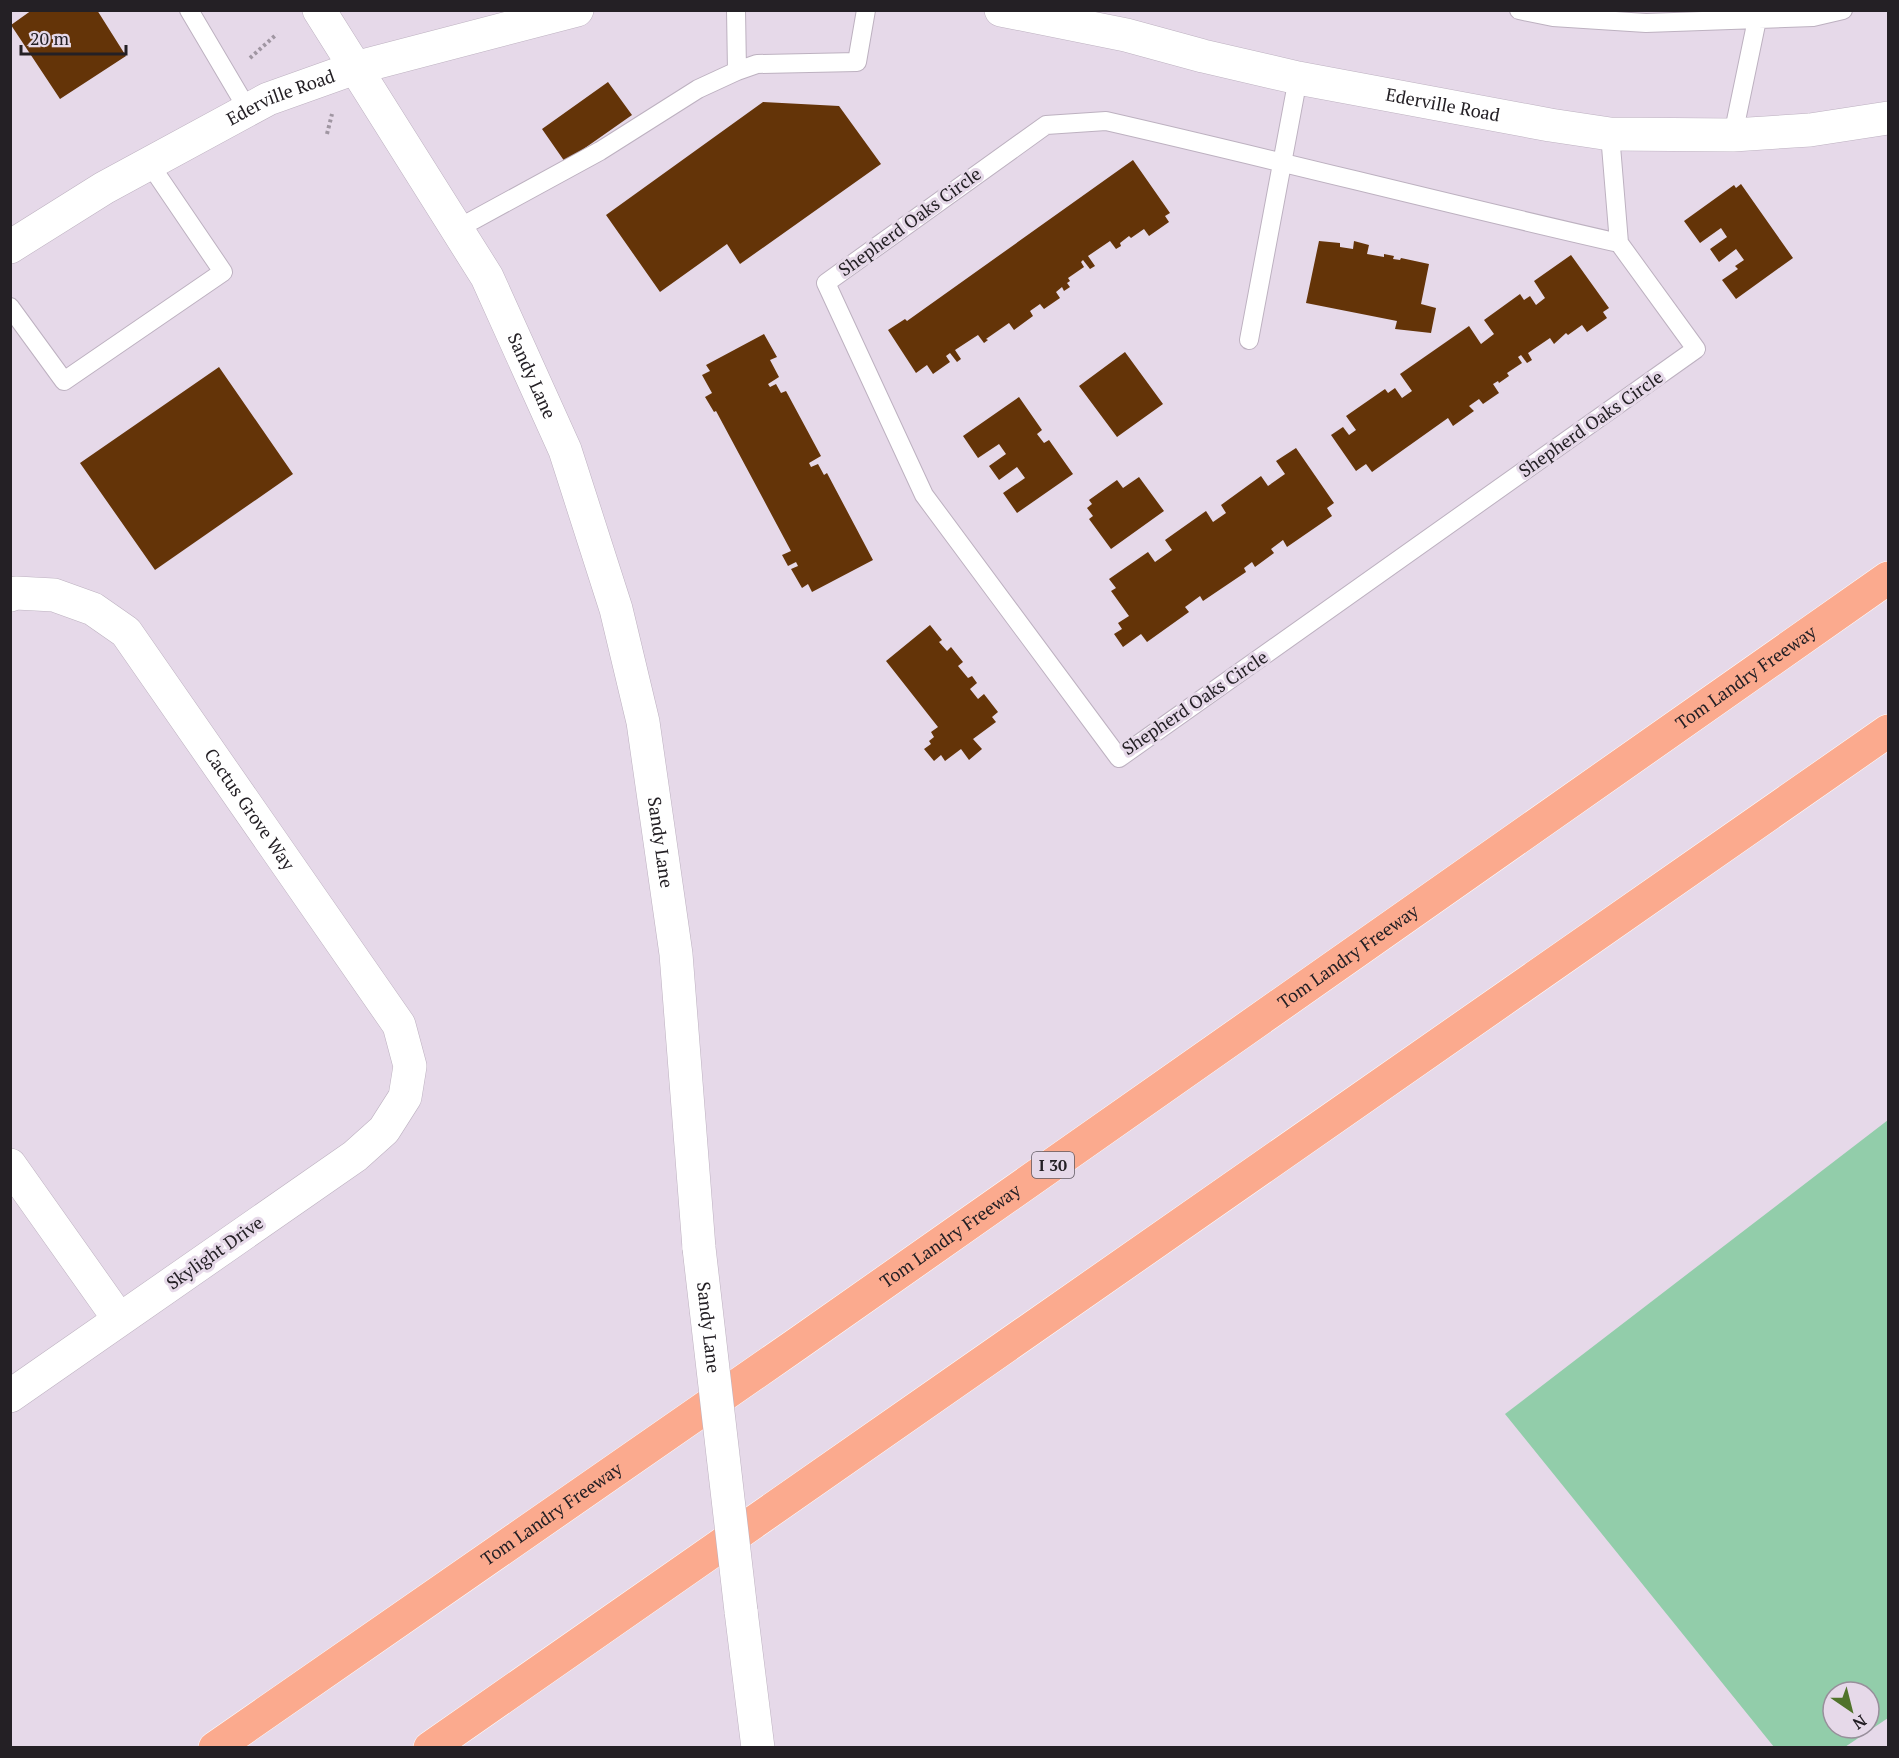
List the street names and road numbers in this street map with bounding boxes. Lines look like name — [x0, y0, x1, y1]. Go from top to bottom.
street label: Ederville Road — [222, 63, 338, 130]
street label: Ederville Road — [1384, 82, 1502, 126]
street label: Shepherd Oaks Circle — [833, 161, 986, 281]
street label: Sandy Lane — [503, 329, 562, 422]
street label: Shepherd Oaks Circle — [1514, 364, 1667, 482]
street label: Tom Landry Freeway — [1670, 619, 1821, 735]
street label: Shepherd Oaks Circle — [1117, 644, 1272, 760]
street label: Cactus Grove Way — [199, 743, 301, 875]
street label: Sandy Lane — [643, 795, 679, 889]
street label: Tom Landry Freeway — [1273, 898, 1423, 1014]
road number: I 30 — [1032, 1152, 1074, 1178]
street label: Tom Landry Freeway — [875, 1177, 1026, 1293]
street label: Skylight Drive — [161, 1210, 268, 1294]
street label: Sandy Lane — [692, 1280, 726, 1374]
street label: Tom Landry Freeway — [476, 1456, 627, 1571]

